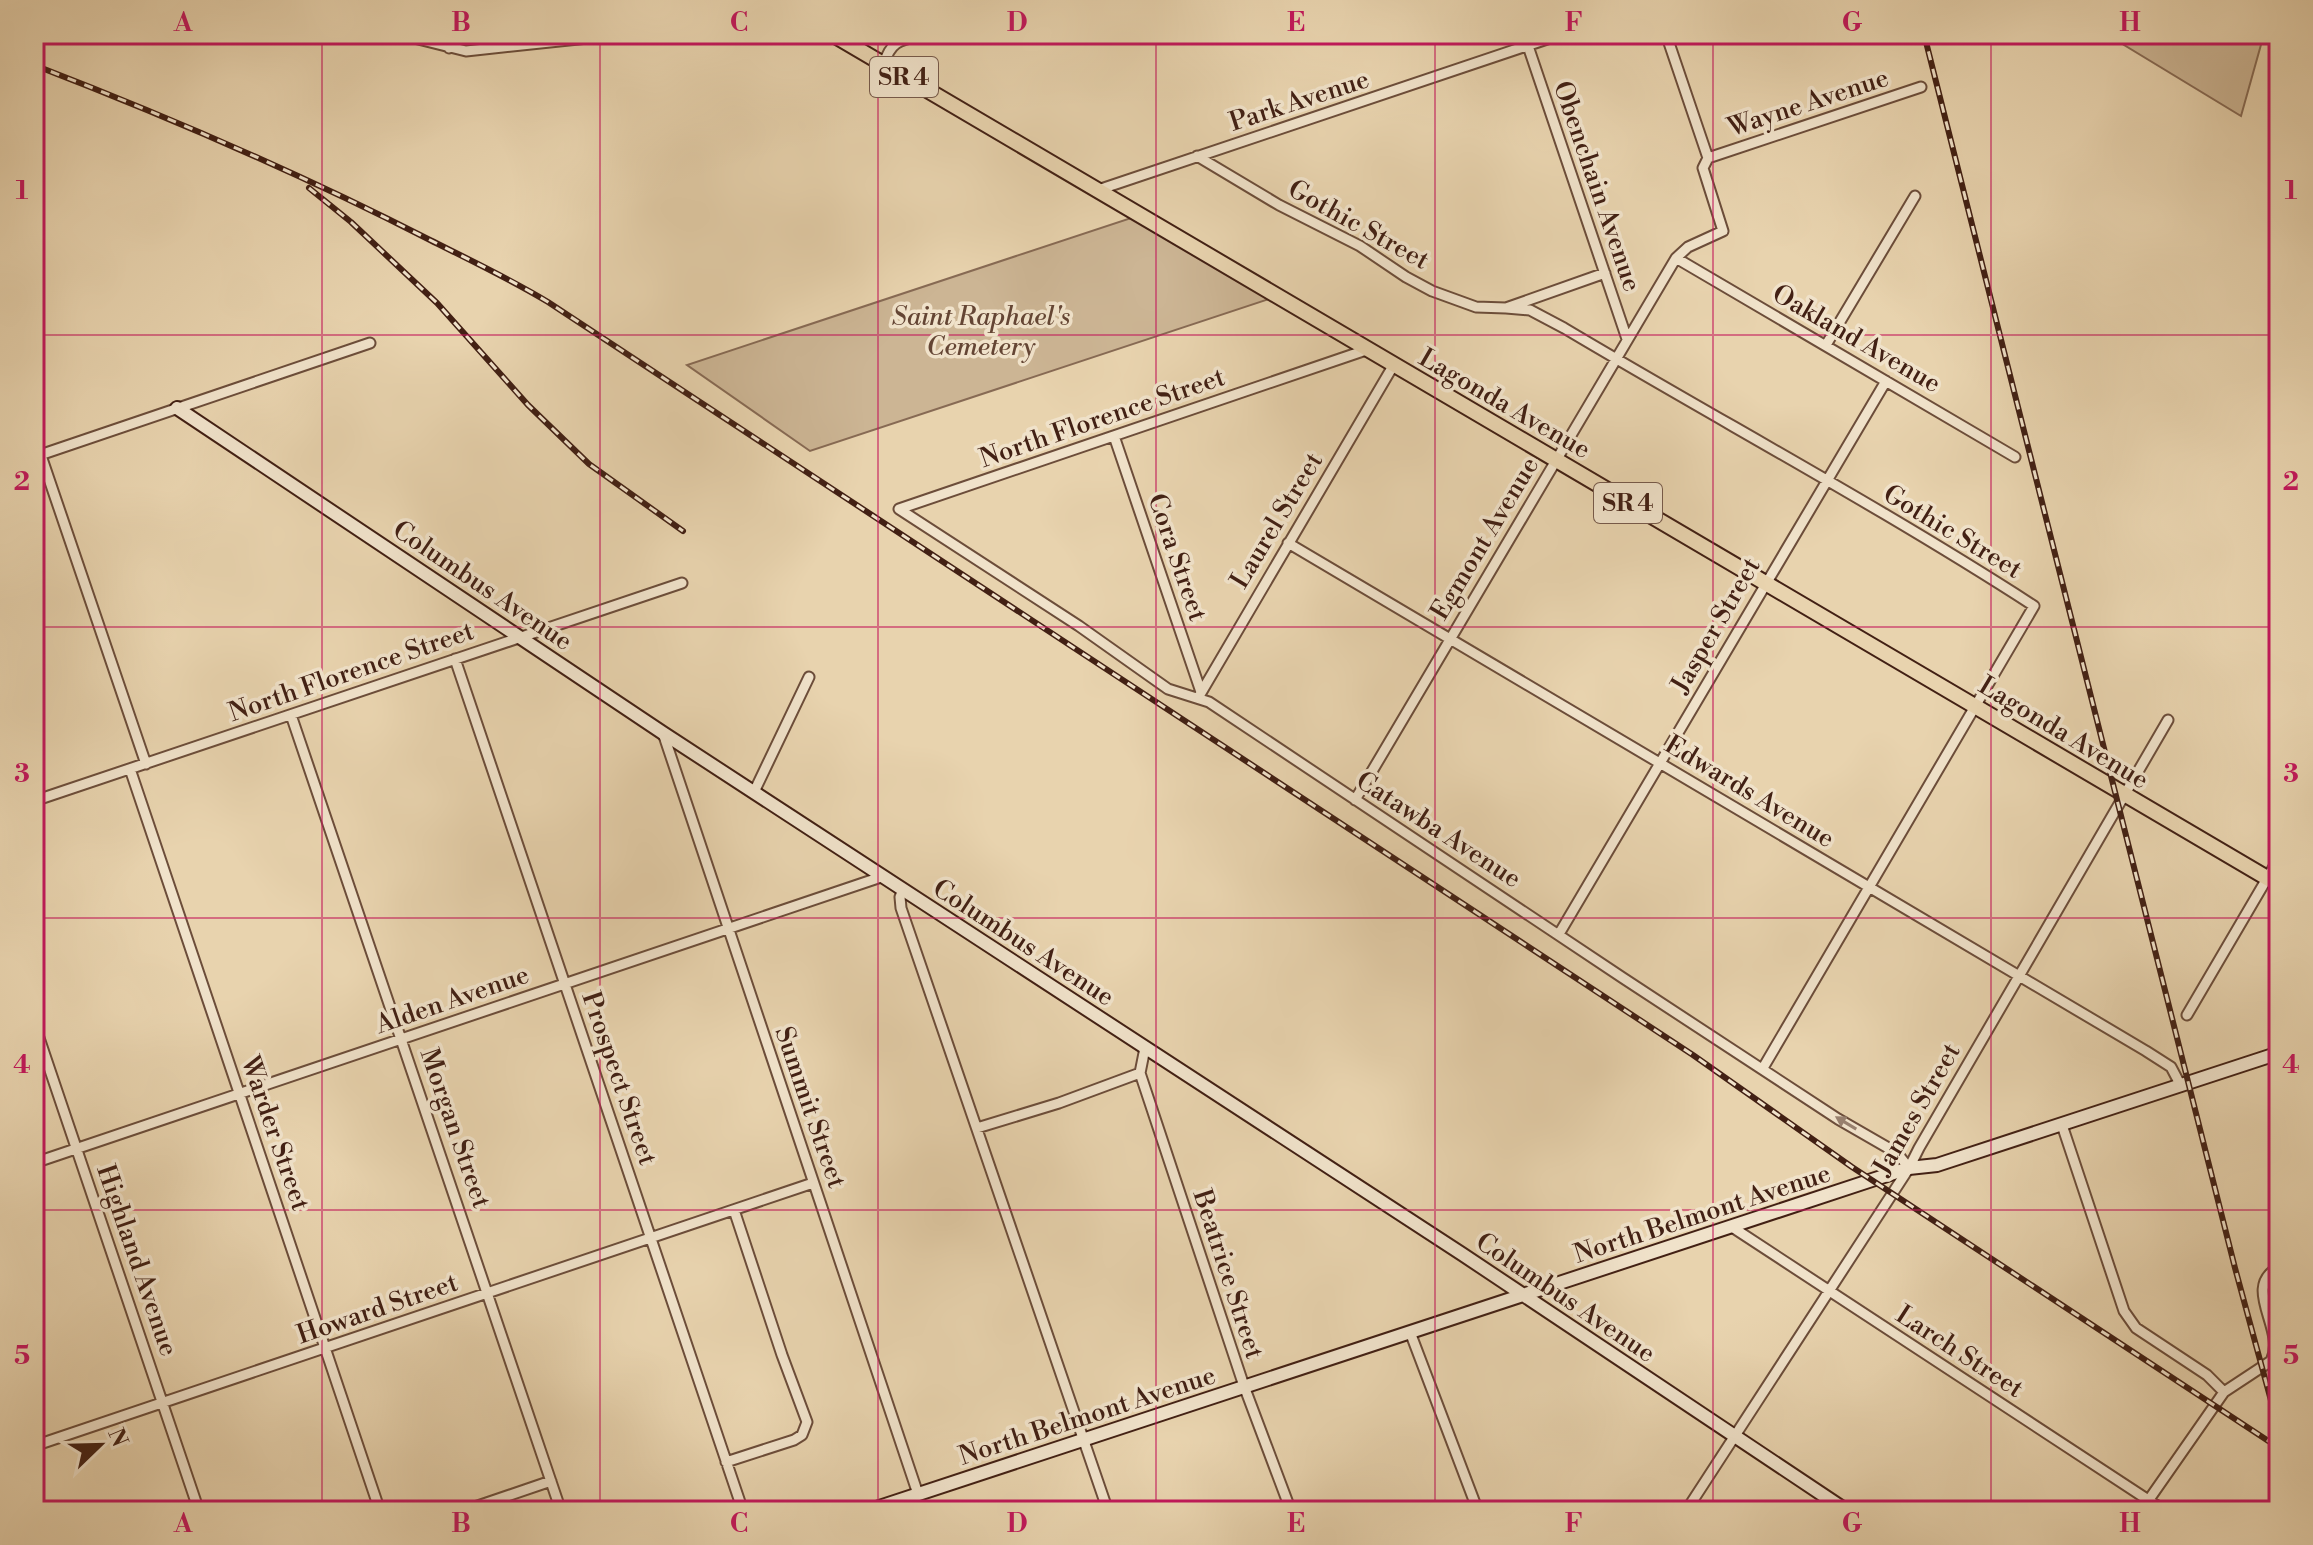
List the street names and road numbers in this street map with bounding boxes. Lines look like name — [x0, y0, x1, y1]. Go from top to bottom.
road number: SR 4 — [870, 57, 938, 97]
street label: Wayne Avenue — [1723, 62, 1893, 144]
street label: Park Avenue — [1225, 63, 1373, 139]
street label: Obenchain Avenue — [1546, 77, 1648, 296]
street label: Gothic Street — [1282, 173, 1435, 277]
street label: Oakland Avenue — [1767, 278, 1946, 400]
street label: Lagonda Avenue — [1413, 342, 1596, 466]
street label: North Florence Street — [975, 361, 1229, 475]
street label: Laurel Street — [1224, 447, 1330, 594]
street label: Egmont Avenue — [1424, 451, 1546, 626]
street label: Gothic Street — [1877, 478, 2028, 586]
road number: SR 4 — [1594, 483, 1662, 523]
street label: Cora Street — [1140, 489, 1214, 625]
street label: Columbus Avenue — [387, 514, 578, 658]
street label: Jasper Street — [1664, 552, 1767, 700]
street label: North Florence Street — [224, 615, 478, 729]
street label: Lagonda Avenue — [1973, 669, 2154, 796]
street label: Edwards Avenue — [1659, 729, 1840, 855]
street label: Catawba Avenue — [1350, 765, 1527, 895]
street label: Columbus Avenue — [927, 872, 1120, 1013]
street label: Alden Avenue — [371, 959, 533, 1041]
street label: Prospect Street — [574, 987, 664, 1169]
street label: Summit Street — [767, 1022, 853, 1192]
street label: James Street — [1866, 1038, 1968, 1182]
street label: Morgan Street — [413, 1044, 497, 1212]
street label: Warder Street — [233, 1051, 316, 1215]
street label: North Belmont Avenue — [1570, 1157, 1835, 1271]
street label: Highland Avenue — [89, 1160, 185, 1360]
street label: Beatrice Street — [1185, 1185, 1271, 1363]
street label: Columbus Avenue — [1470, 1226, 1661, 1370]
street label: Howard Street — [293, 1266, 462, 1351]
street label: Larch Street — [1890, 1299, 2029, 1405]
street label: North Belmont Avenue — [955, 1359, 1220, 1473]

